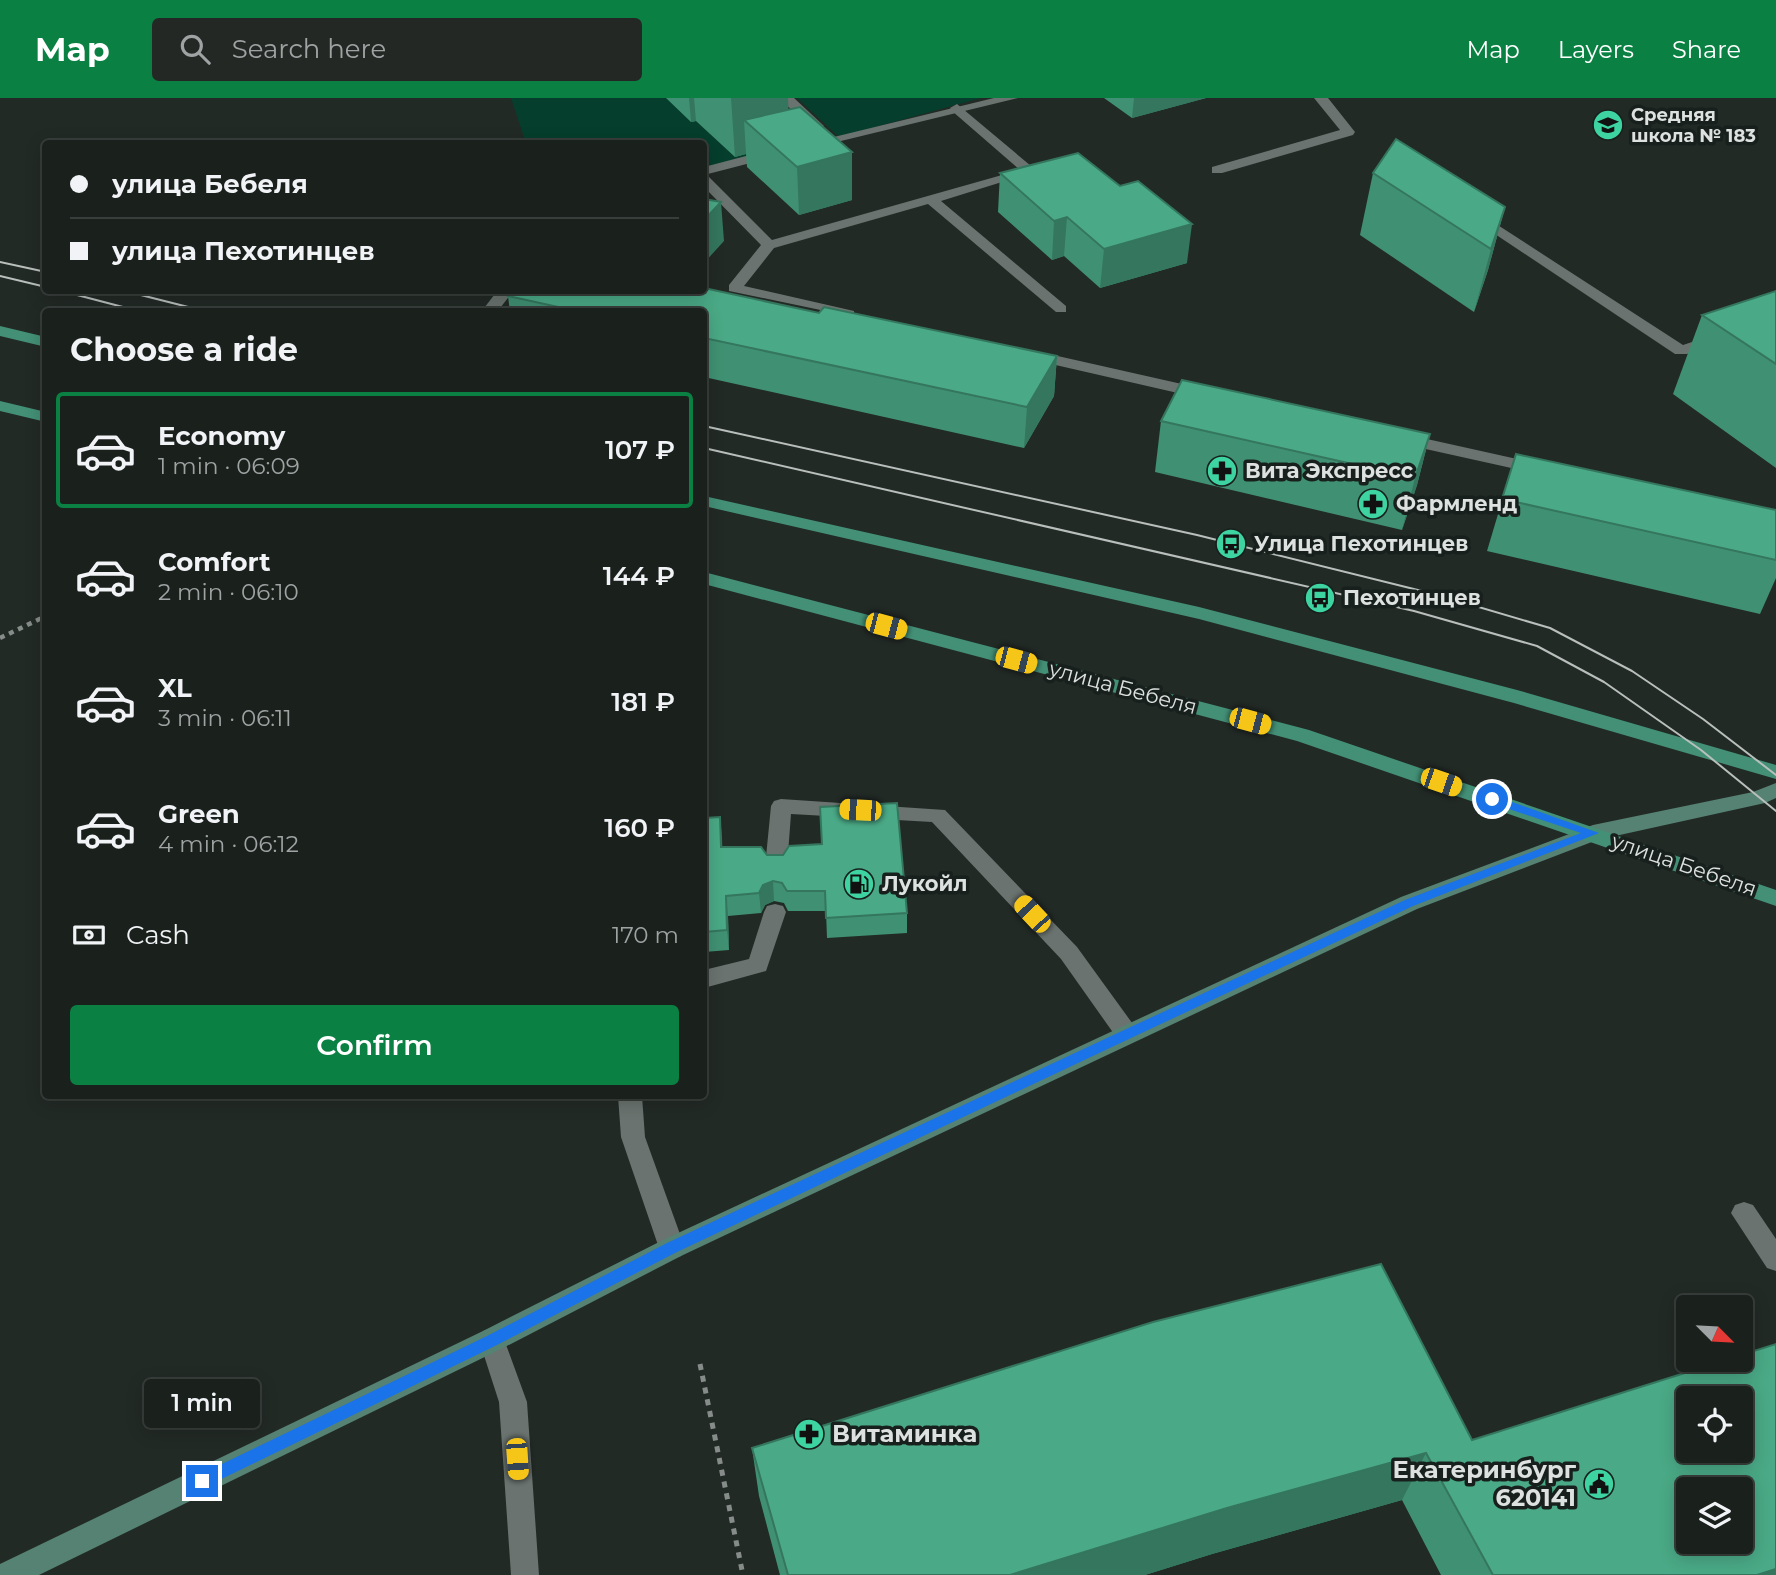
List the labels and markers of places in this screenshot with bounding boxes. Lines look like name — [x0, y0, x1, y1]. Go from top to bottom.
place label: Средняя школа № 183 — [1631, 104, 1756, 147]
school or university icon: Средняя школа № 183 — [1591, 108, 1625, 142]
pharmacy icon: Вита Экспресс — [1205, 454, 1239, 488]
place label: Вита Экспресс — [1245, 458, 1414, 483]
pharmacy icon: Фармленд — [1356, 487, 1390, 521]
place label: Фармленд — [1396, 491, 1517, 516]
bus stop icon: Улица Пехотинцев — [1214, 527, 1248, 561]
place label: Улица Пехотинцев — [1254, 531, 1468, 556]
bus stop icon: Пехотинцев — [1303, 581, 1337, 615]
place label: Пехотинцев — [1343, 585, 1481, 610]
fuel station icon: Лукойл — [842, 867, 876, 901]
place label: Лукойл — [882, 871, 967, 896]
pharmacy icon: Витаминка — [792, 1417, 826, 1451]
place label: Витаминка — [832, 1419, 977, 1448]
place label: Екатеринбург 620141 — [1393, 1455, 1577, 1512]
public building icon: Екатеринбург 620141 — [1582, 1467, 1616, 1501]

